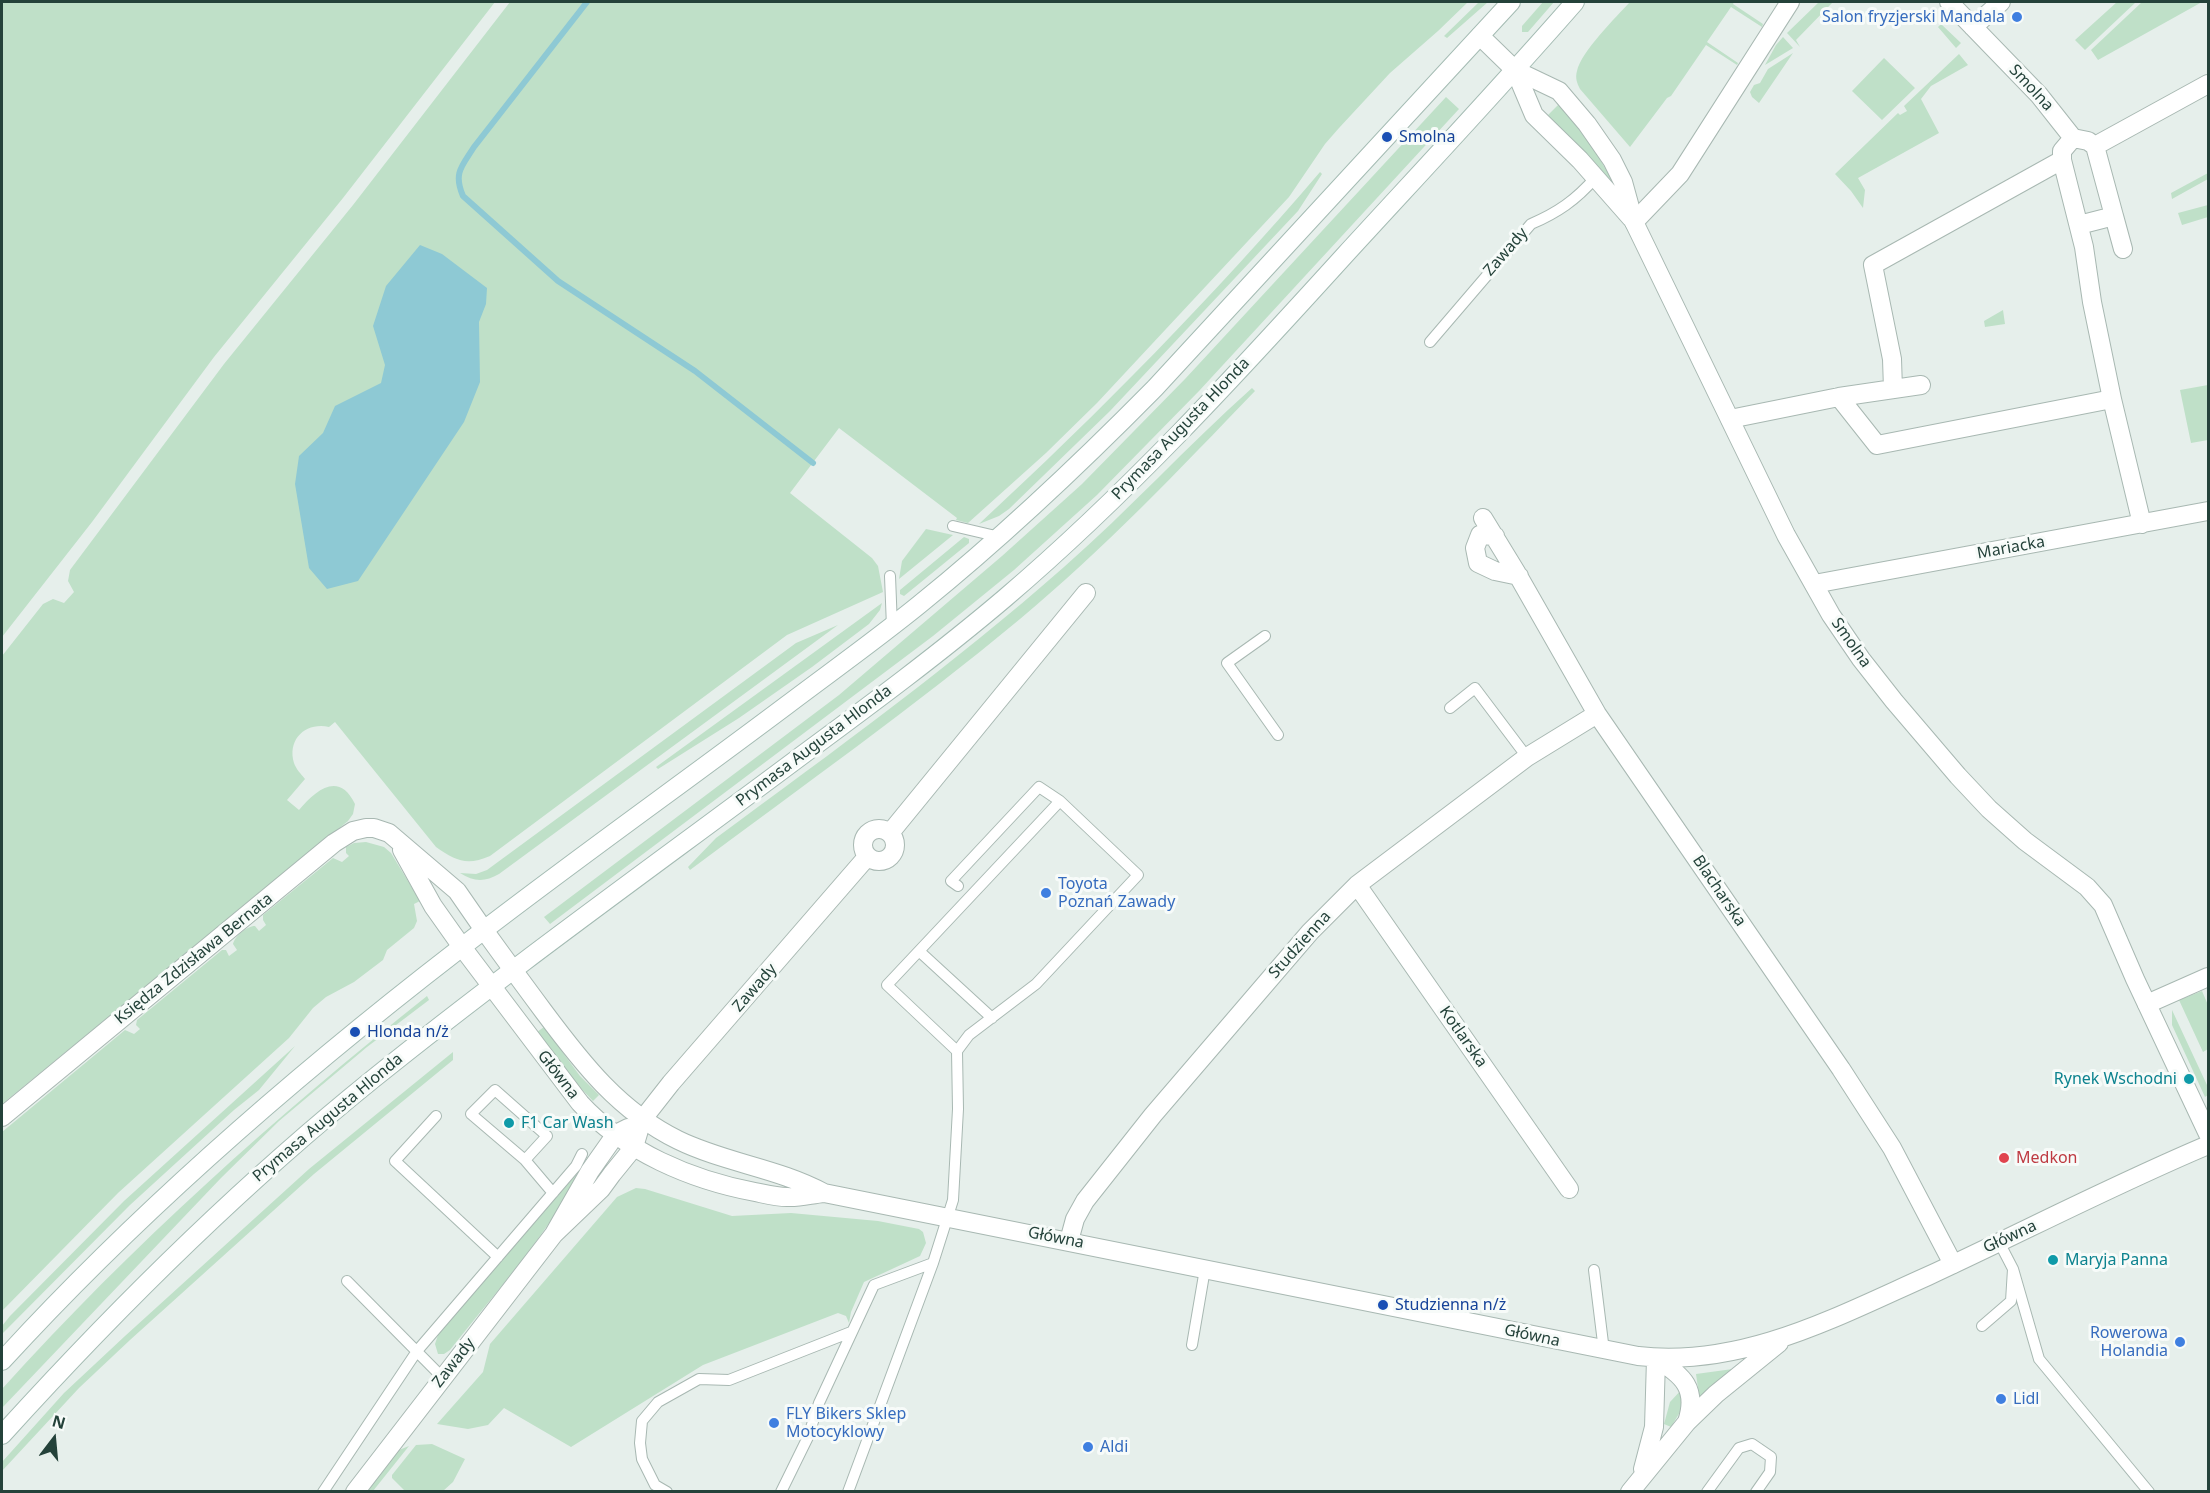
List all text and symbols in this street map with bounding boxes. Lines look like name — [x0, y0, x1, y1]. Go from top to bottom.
place label: Salon fryzjerski Mandala — [1822, 7, 2005, 27]
marker: Salon fryzjerski Mandala — [2010, 10, 2024, 24]
street label: Smolna — [2005, 61, 2057, 115]
place label: Smolna — [1399, 127, 1455, 147]
marker: Smolna — [1380, 130, 1394, 144]
street label: Zawady — [1480, 224, 1532, 280]
street label: Prymasa Augusta Hlonda — [1108, 354, 1254, 504]
street label: Mariacka — [1976, 533, 2046, 563]
street label: Smolna — [1827, 614, 1875, 672]
street label: Prymasa Augusta Hlonda — [732, 681, 896, 811]
street label: Blacharska — [1688, 852, 1750, 930]
place label: Toyota Poznań Zawady — [1058, 874, 1175, 912]
marker: Toyota Poznań Zawady — [1039, 886, 1053, 900]
street label: Księdza Zdzisława Bernata — [111, 889, 277, 1029]
street label: Studzienna — [1265, 907, 1335, 983]
street label: Zawady — [729, 960, 781, 1016]
street label: Kotlarska — [1435, 1003, 1491, 1071]
place label: Hlonda n/ż — [367, 1022, 449, 1042]
marker: Hlonda n/ż — [348, 1025, 362, 1039]
street label: Główna — [533, 1047, 583, 1103]
street label: Prymasa Augusta Hlonda — [249, 1050, 407, 1186]
place label: Rynek Wschodni — [2054, 1069, 2177, 1089]
marker: Rynek Wschodni — [2182, 1072, 2196, 1086]
place label: F1 Car Wash — [521, 1113, 614, 1133]
marker: F1 Car Wash — [502, 1116, 516, 1130]
place label: Medkon — [2016, 1148, 2077, 1168]
marker: Medkon — [1997, 1151, 2011, 1165]
street label: Główna — [1980, 1216, 2040, 1258]
street label: Główna — [1026, 1223, 1086, 1253]
place label: Maryja Panna — [2065, 1250, 2168, 1270]
marker: Maryja Panna — [2046, 1253, 2060, 1267]
place label: Studzienna n/ż — [1395, 1295, 1506, 1315]
marker: Studzienna n/ż — [1376, 1298, 1390, 1312]
street label: Główna — [1502, 1321, 1562, 1351]
place label: Rowerowa Holandia — [2090, 1323, 2168, 1361]
street label: Zawady — [429, 1334, 479, 1392]
marker: Rowerowa Holandia — [2173, 1335, 2187, 1349]
place label: Lidl — [2013, 1389, 2039, 1409]
marker: Lidl — [1994, 1392, 2008, 1406]
place label: FLY Bikers Sklep Motocyklowy — [786, 1404, 906, 1442]
north arrow — [24, 1409, 84, 1469]
text: N — [50, 1409, 68, 1434]
marker: FLY Bikers Sklep Motocyklowy — [767, 1416, 781, 1430]
place label: Aldi — [1100, 1437, 1128, 1457]
marker: Aldi — [1081, 1440, 1095, 1454]

